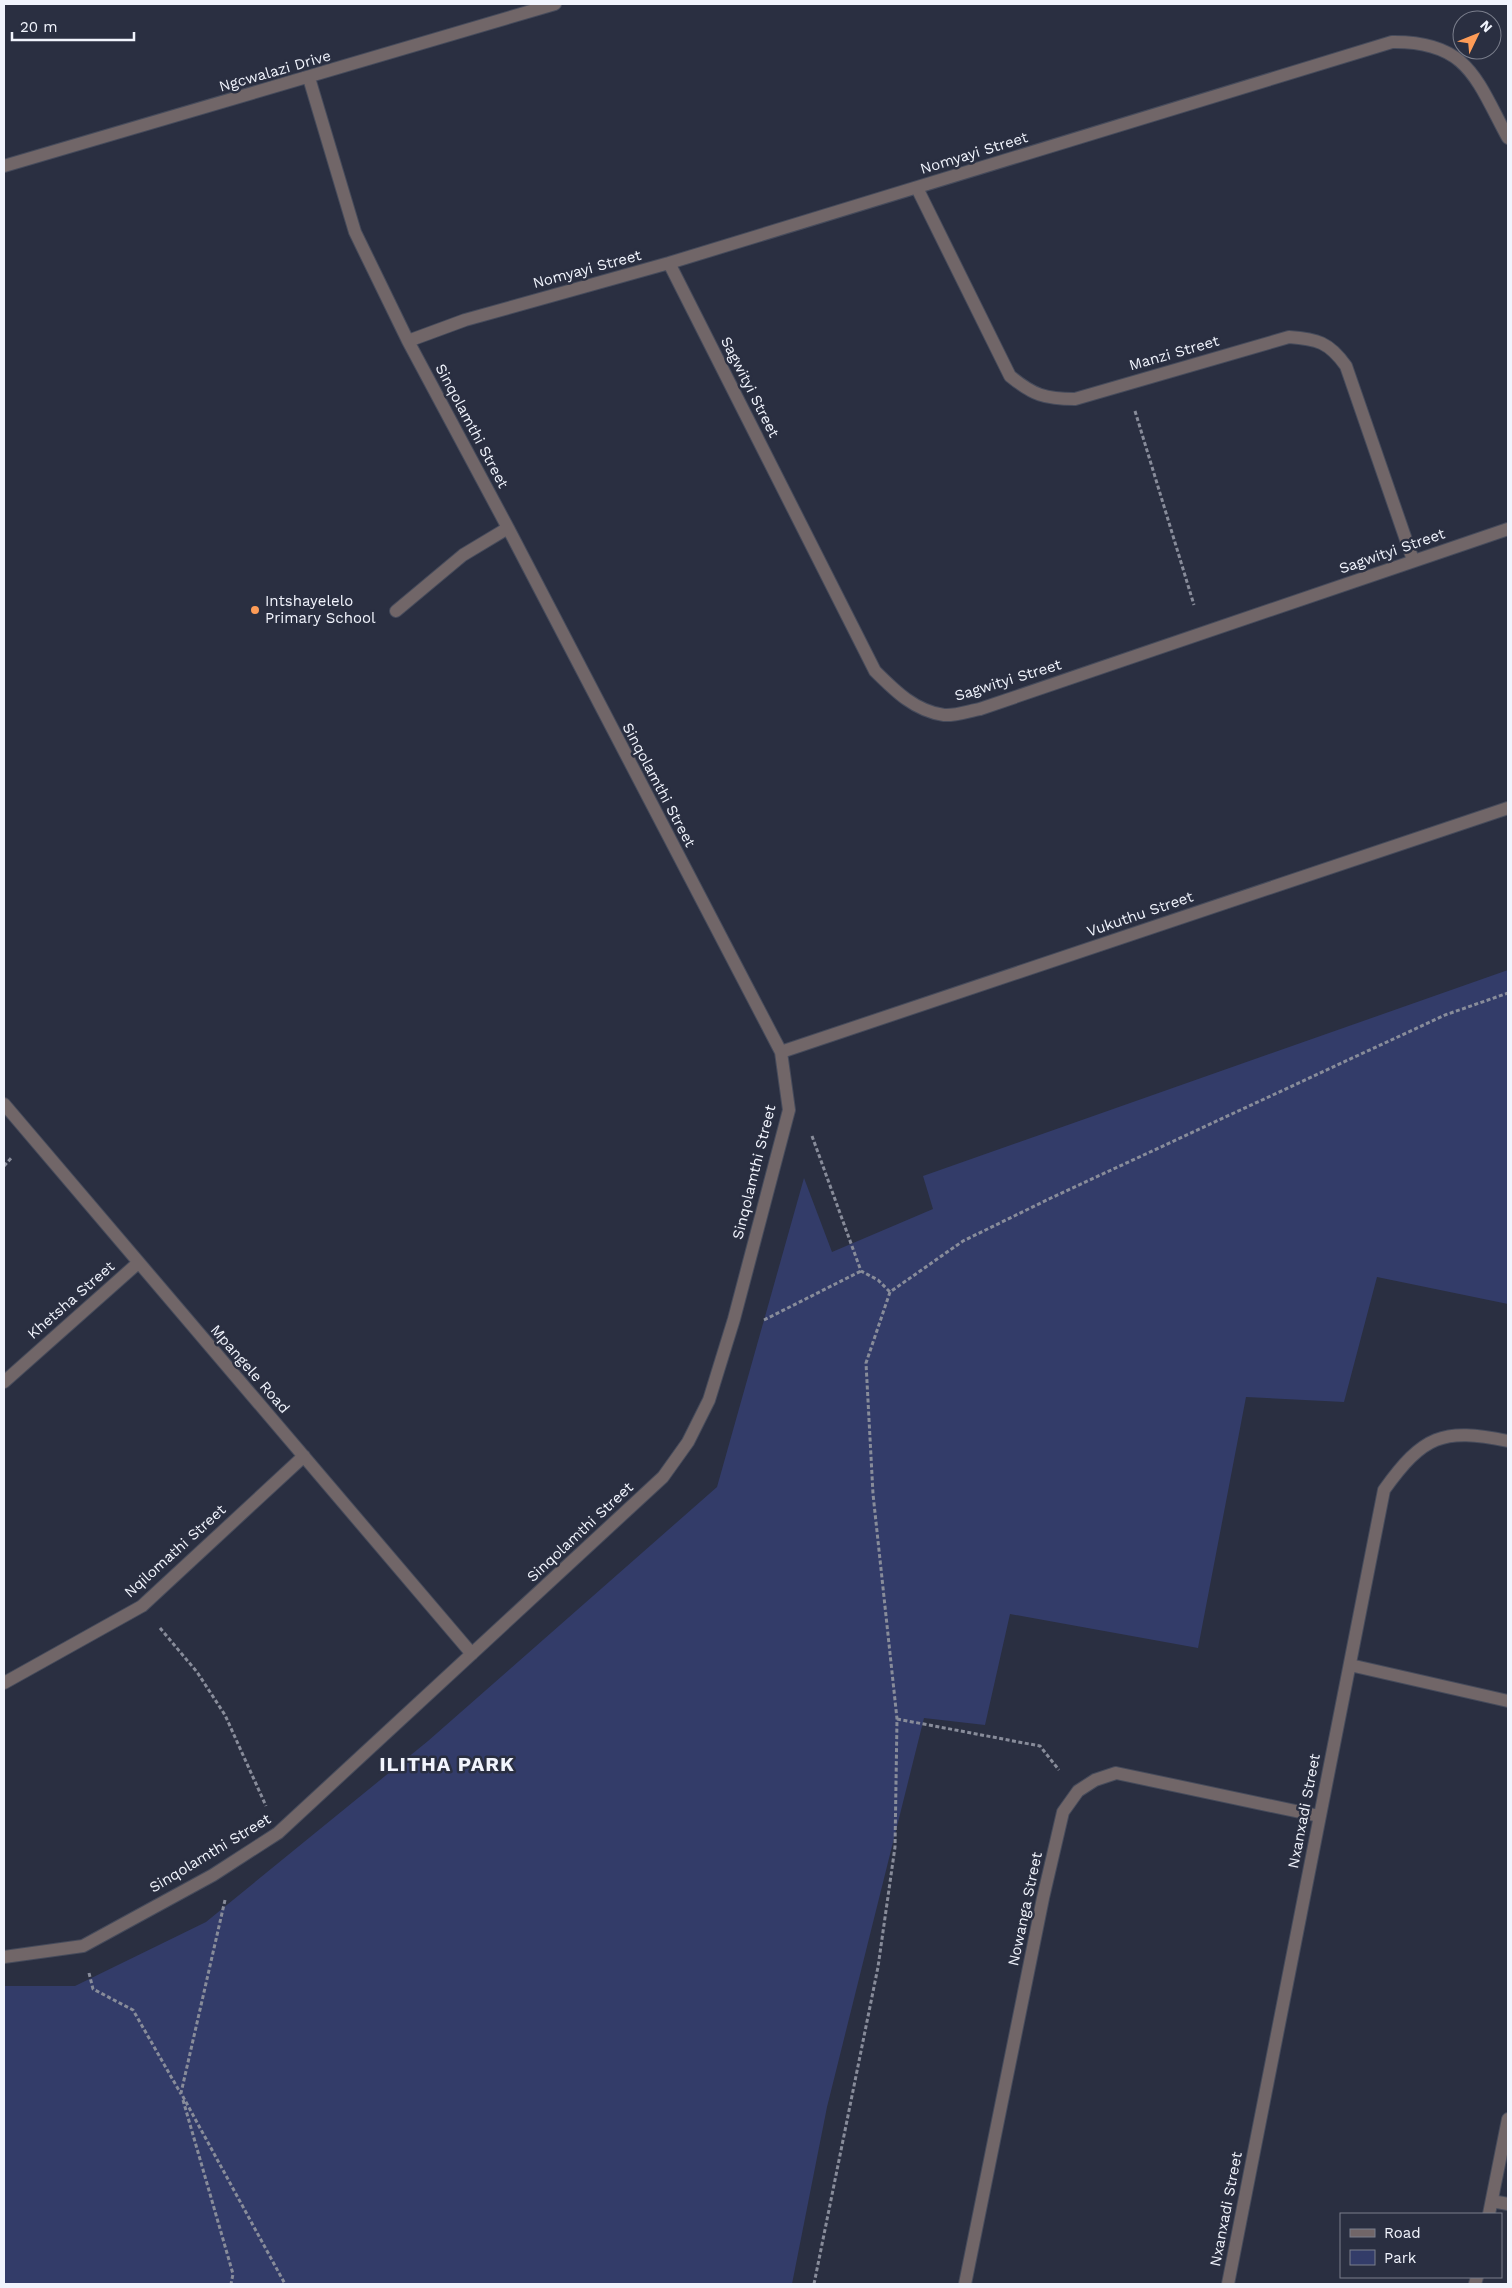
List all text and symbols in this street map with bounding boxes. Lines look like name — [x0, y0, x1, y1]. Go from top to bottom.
scale bar — [12, 10, 135, 42]
north arrow — [1452, 10, 1502, 60]
text: N — [1477, 17, 1496, 35]
text: 20 m — [20, 18, 58, 36]
street label: Ngcwalazi Drive — [217, 46, 333, 96]
street label: Nomyayi Street — [918, 128, 1031, 178]
street label: Nomyayi Street — [531, 246, 644, 292]
street label: Manzi Street — [1127, 331, 1222, 374]
street label: Sagwityi Street — [717, 334, 783, 441]
street label: Sinqolamthi Street — [432, 361, 513, 492]
street label: Sagwityi Street — [1337, 524, 1448, 578]
place label: Intshayelelo Primary School — [265, 592, 376, 627]
marker: Intshayelelo Primary School — [249, 604, 261, 616]
street label: Sagwityi Street — [952, 655, 1064, 705]
street label: Sinqolamthi Street — [619, 720, 700, 851]
street label: Vukuthu Street — [1084, 887, 1196, 941]
street label: Sinqolamthi Street — [729, 1102, 780, 1241]
street label: Khetsha Street — [24, 1257, 119, 1343]
street label: Mpangele Road — [207, 1321, 293, 1417]
street label: Sinqolamthi Street — [523, 1478, 637, 1586]
street label: Nqilomathi Street — [121, 1500, 230, 1601]
street label: Nxanxadi Street — [1284, 1751, 1324, 1870]
district label: ILITHA PARK — [379, 1752, 515, 1776]
street label: Sinqolamthi Street — [146, 1809, 275, 1896]
street label: Nowanga Street — [1004, 1850, 1046, 1968]
street label: Nxanxadi Street — [1206, 2149, 1246, 2268]
legend — [1340, 2213, 1502, 2278]
text: Road — [1384, 2224, 1421, 2242]
text: Park — [1384, 2249, 1417, 2267]

